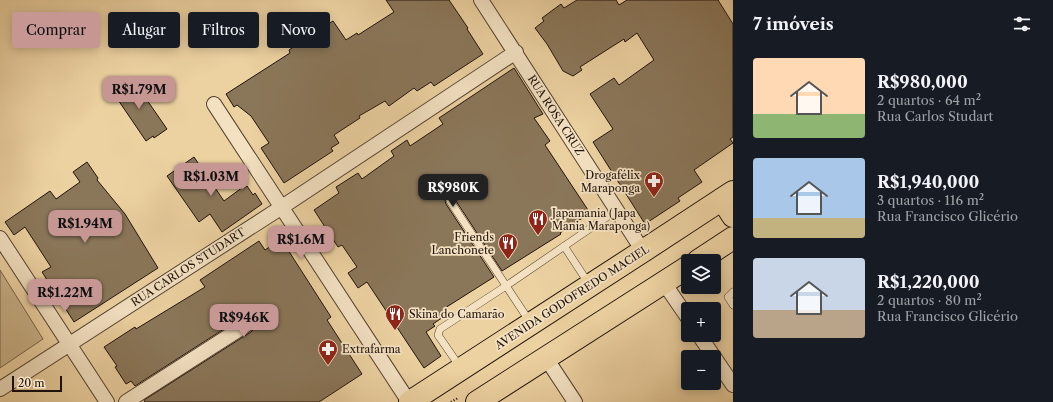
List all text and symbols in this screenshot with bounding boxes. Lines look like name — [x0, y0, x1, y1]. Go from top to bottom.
chip: Comprar — [12, 12, 100, 48]
chip: Alugar — [108, 12, 180, 48]
chip: Filtros — [188, 12, 259, 48]
chip: Novo — [267, 12, 330, 48]
icon: filters — [1011, 13, 1033, 35]
text: 7 imóveis — [753, 14, 834, 34]
street label: RUA ROSA CRUZ — [525, 72, 587, 158]
text: R$980,000 — [877, 72, 968, 92]
icon: home — [785, 74, 833, 122]
pin: R$1.79M — [102, 76, 176, 110]
text: R$1.79M — [112, 81, 166, 97]
text: 2 quartos · 64 m² — [877, 92, 981, 108]
text: Rua Carlos Studart — [877, 108, 993, 124]
pin: R$1.03M — [174, 163, 248, 197]
text: R$1.03M — [183, 168, 239, 184]
place label: Drogafélix Maraponga — [581, 168, 641, 195]
pharmacy icon: Drogafélix Maraponga — [643, 170, 665, 198]
text: R$1,940,000 — [877, 172, 979, 192]
pin: R$980K — [420, 174, 486, 208]
icon: home — [785, 174, 833, 222]
text: R$980K — [427, 179, 479, 195]
text: 3 quartos · 116 m² — [877, 192, 984, 208]
place label: Japamania (Japa Mania Maraponga) — [550, 206, 650, 233]
restaurant icon: Japamania (Japa Mania Maraponga) — [527, 208, 549, 236]
text: Rua Francisco Glicério — [877, 208, 1018, 224]
pin: R$1.94M — [48, 210, 122, 244]
text: R$1.94M — [57, 215, 113, 231]
street label: RUA CARLOS STUDART — [128, 224, 248, 309]
pin: R$1.6M — [268, 226, 334, 260]
place label: Friends Lanchonete — [432, 230, 494, 257]
text: R$1.6M — [277, 231, 325, 247]
restaurant icon: Friends Lanchonete — [497, 232, 519, 260]
street label: AVENIDA GODOFREDO MACIEL — [491, 241, 652, 353]
map controls — [681, 254, 721, 390]
button: layers — [681, 254, 721, 294]
text: R$1,220,000 — [877, 272, 980, 292]
icon: home — [785, 274, 833, 322]
pin: R$1.22M — [28, 279, 102, 313]
text: R$1.22M — [37, 284, 93, 300]
text: 2 quartos · 80 m² — [877, 292, 982, 308]
button: + — [681, 302, 721, 342]
restaurant icon: Skina do Camarão — [384, 303, 406, 331]
pin: R$946K — [211, 304, 277, 338]
place label: Skina do Camarão — [409, 307, 505, 321]
text: Rua Francisco Glicério — [877, 308, 1018, 324]
text: R$946K — [219, 309, 269, 325]
pharmacy icon: Extrafarma — [317, 338, 339, 366]
place label: Extrafarma — [342, 342, 401, 356]
button: − — [681, 350, 721, 390]
scale bar — [12, 374, 62, 393]
text: 20 m — [18, 376, 44, 390]

